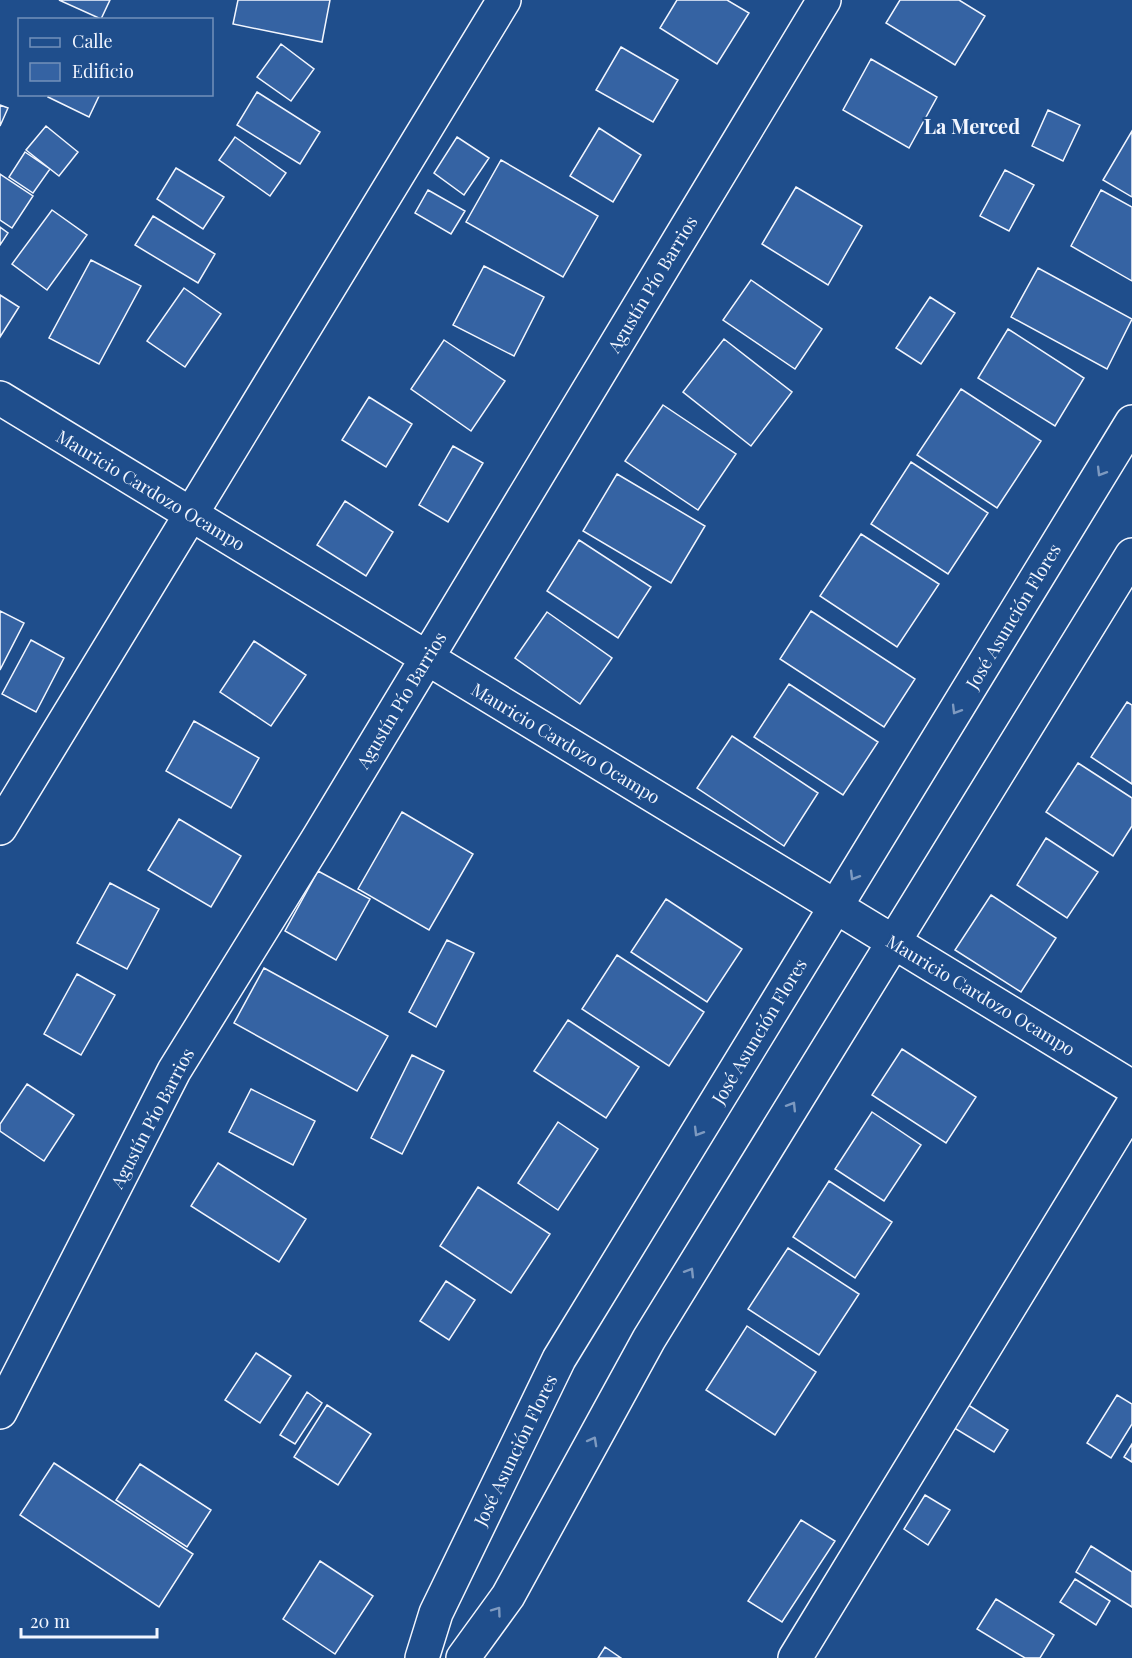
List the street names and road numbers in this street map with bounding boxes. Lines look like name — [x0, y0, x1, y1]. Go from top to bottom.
street label: Agustín Pío Barrios — [601, 211, 702, 358]
street label: Mauricio Cardozo Ocampo — [52, 424, 250, 556]
street label: José Asunción Flores — [959, 539, 1066, 694]
street label: Agustín Pío Barrios — [350, 627, 451, 774]
street label: Mauricio Cardozo Ocampo — [467, 677, 665, 809]
street label: Mauricio Cardozo Ocampo — [882, 929, 1080, 1061]
street label: José Asunción Flores — [705, 954, 812, 1109]
street label: Agustín Pío Barrios — [104, 1044, 199, 1193]
street label: José Asunción Flores — [467, 1370, 562, 1531]

